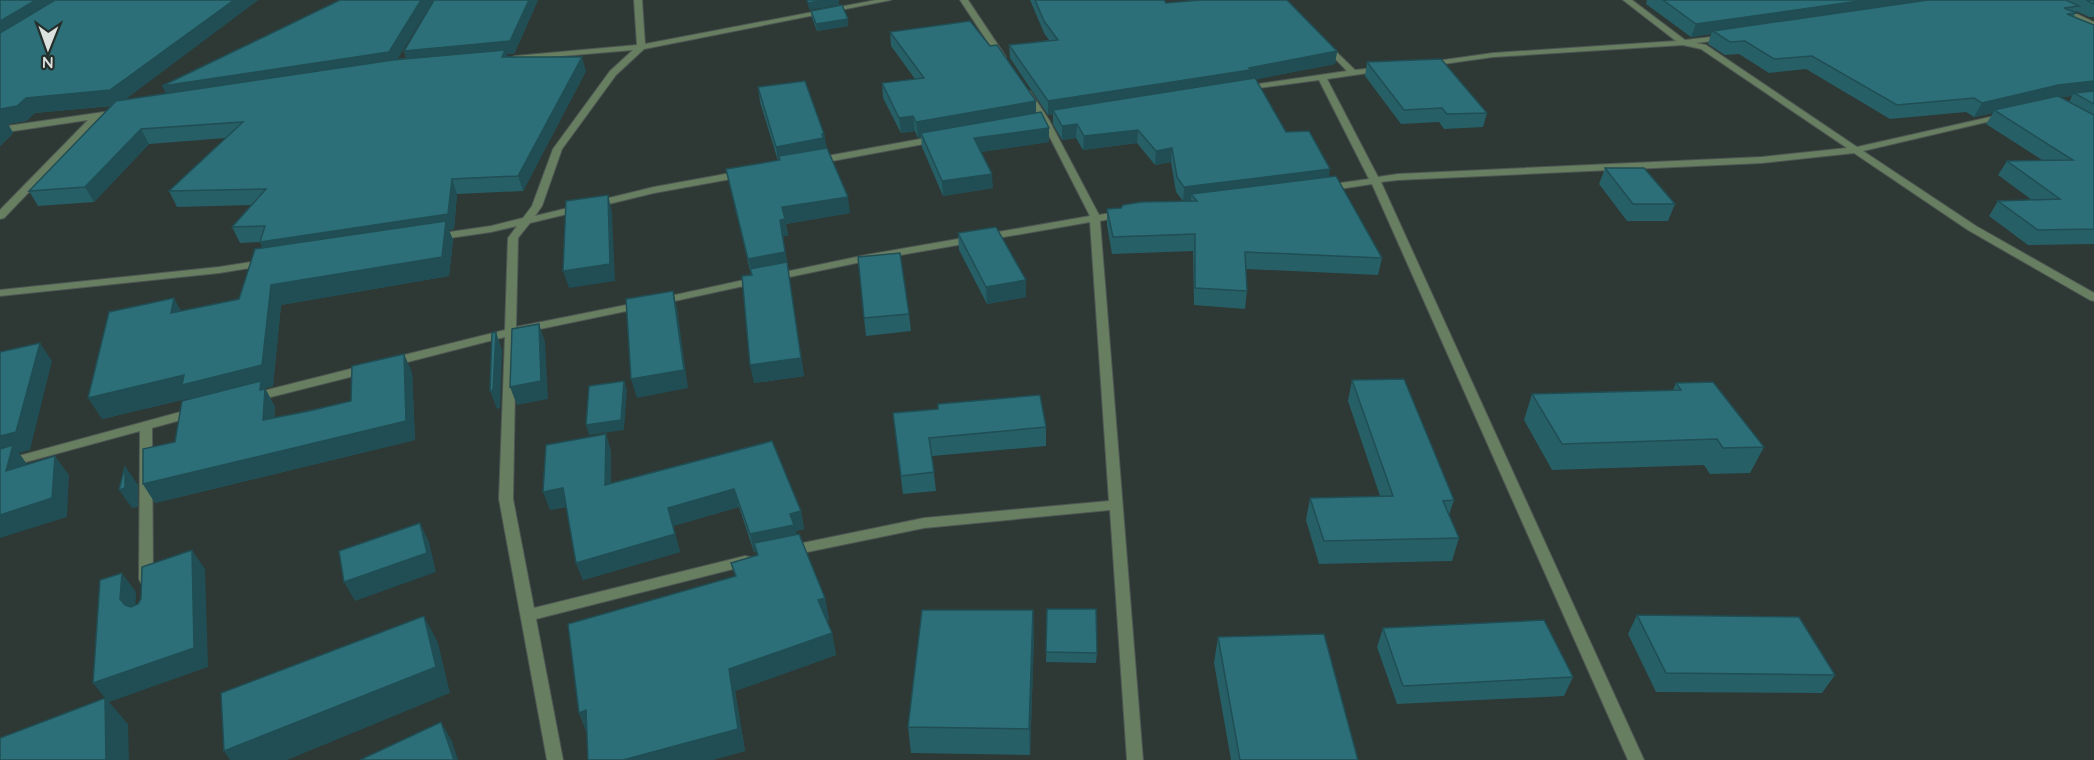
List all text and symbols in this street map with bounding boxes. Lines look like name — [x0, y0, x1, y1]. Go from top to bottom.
north arrow — [18, 18, 78, 78]
text: N — [42, 53, 54, 73]

